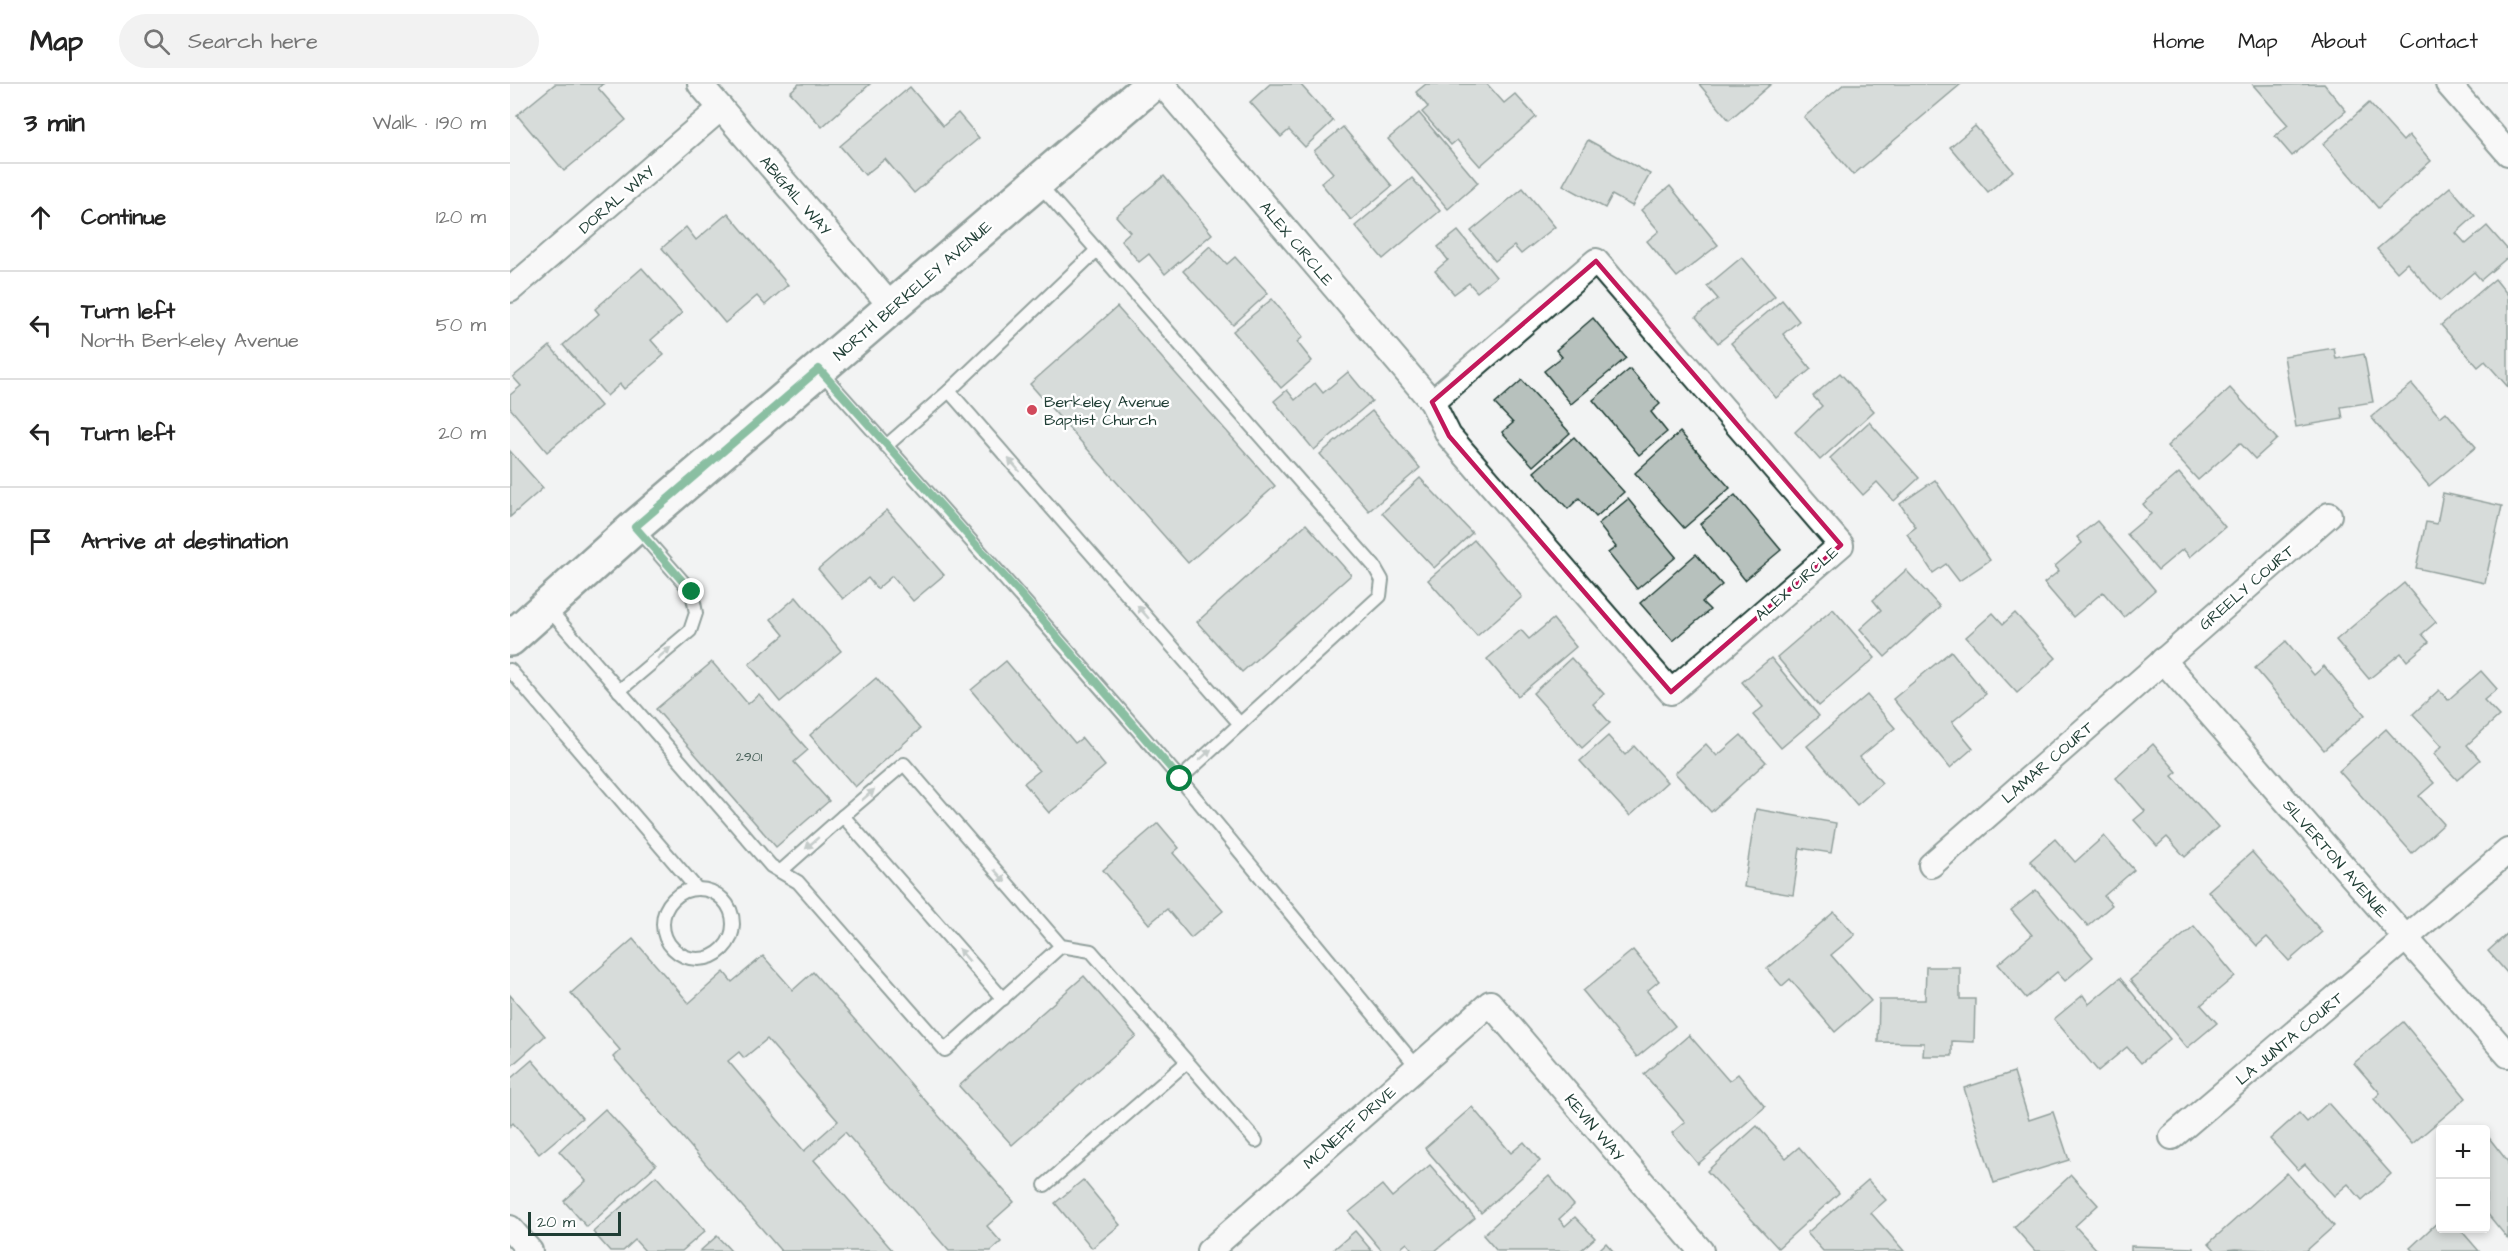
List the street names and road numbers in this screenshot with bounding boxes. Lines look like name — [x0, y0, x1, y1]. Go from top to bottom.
street label: ABIGAIL WAY — [754, 151, 836, 241]
street label: DORAL WAY — [574, 160, 660, 239]
street label: ALEX CIRCLE — [1254, 197, 1338, 291]
street label: NORTH BERKELEY AVENUE — [829, 215, 997, 366]
street label: GREELY COURT — [2194, 540, 2299, 635]
street label: ALEX CIRCLE — [1750, 541, 1843, 626]
street label: LAMAR COURT — [1997, 717, 2098, 809]
street label: SILVERTON AVENUE — [2278, 795, 2393, 923]
street label: LA JUNTA COURT — [2231, 987, 2348, 1090]
street label: MCNEFF DRIVE — [1299, 1081, 1401, 1174]
street label: KEVIN WAY — [1559, 1089, 1629, 1166]

